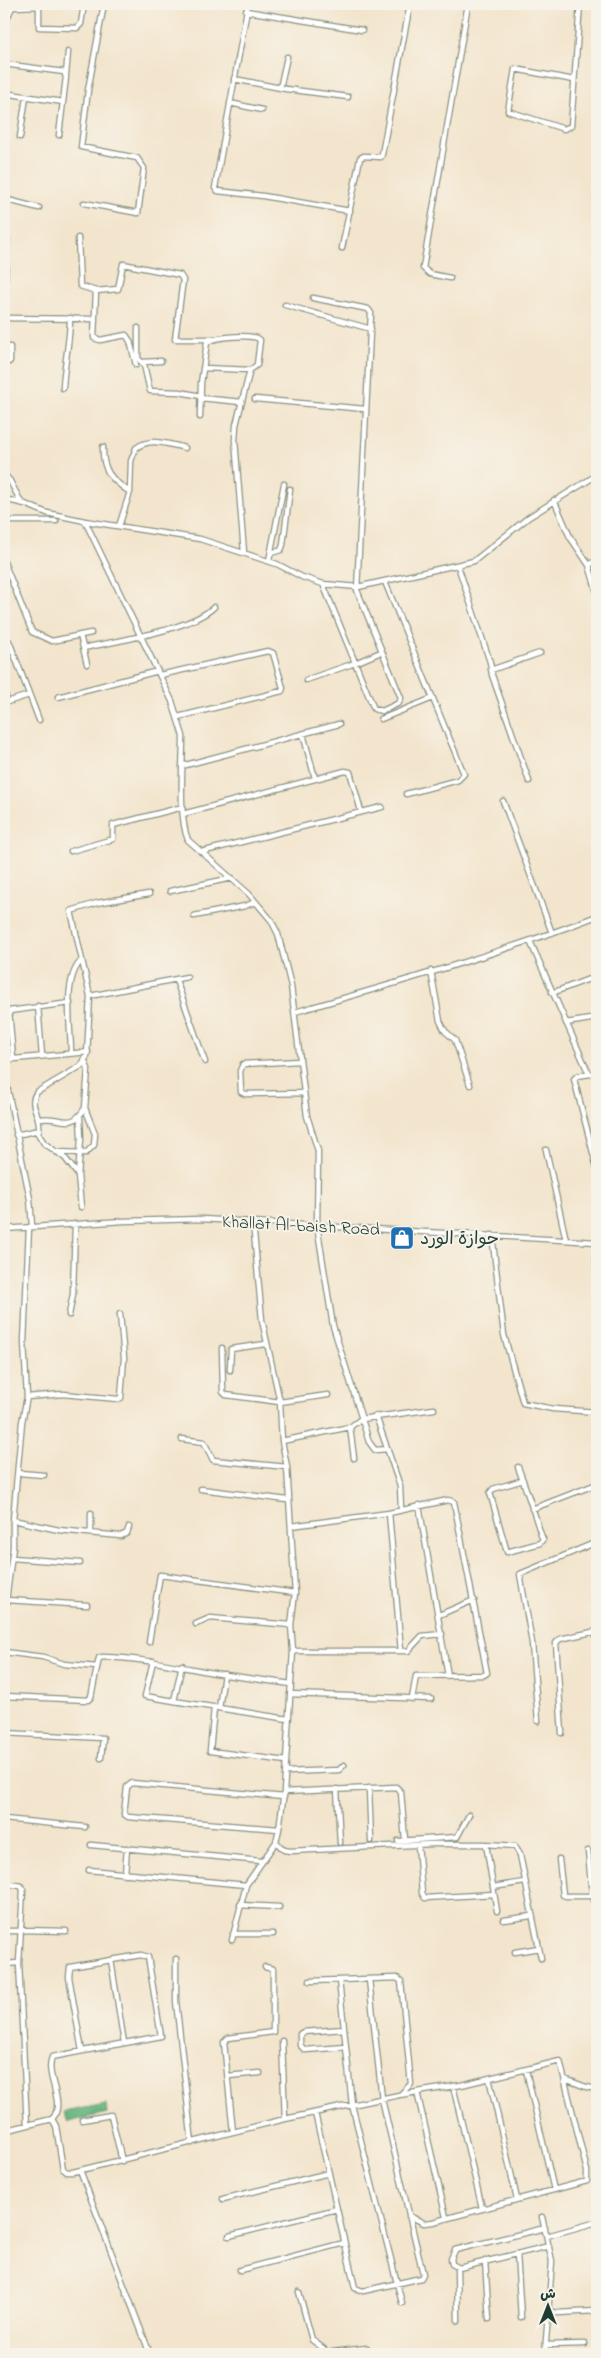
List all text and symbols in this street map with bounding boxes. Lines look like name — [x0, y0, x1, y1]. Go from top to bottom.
street label: Khallat Al-baish Road — [221, 1210, 380, 1244]
shop icon: حوازة الورد — [389, 1225, 415, 1251]
place label: حوازة الورد — [420, 1227, 499, 1253]
north arrow — [524, 2280, 574, 2330]
text: ش — [540, 2284, 556, 2305]

